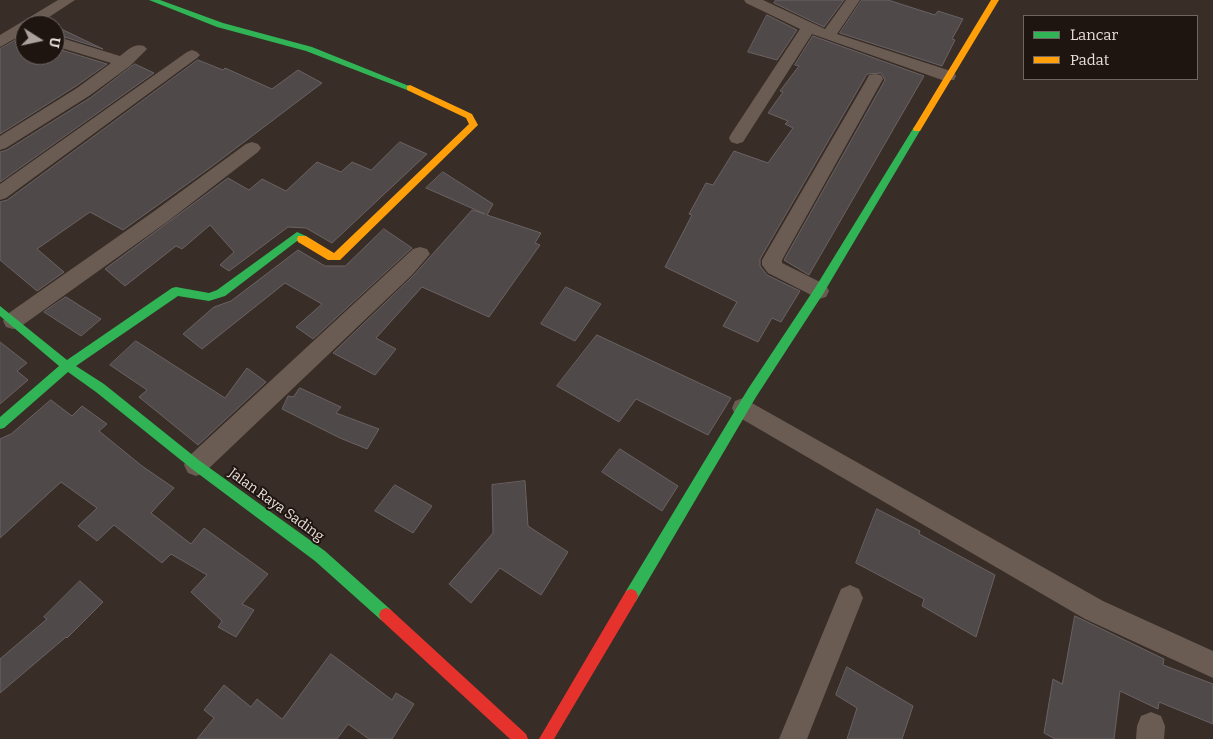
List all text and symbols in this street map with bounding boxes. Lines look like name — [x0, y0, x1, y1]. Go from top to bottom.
north arrow — [15, 15, 65, 65]
legend — [1023, 15, 1198, 80]
text: Lancar — [1070, 26, 1118, 44]
text: U — [45, 36, 64, 49]
text: Padat — [1070, 51, 1109, 69]
street label: Jalan Raya Sading — [225, 465, 327, 545]

